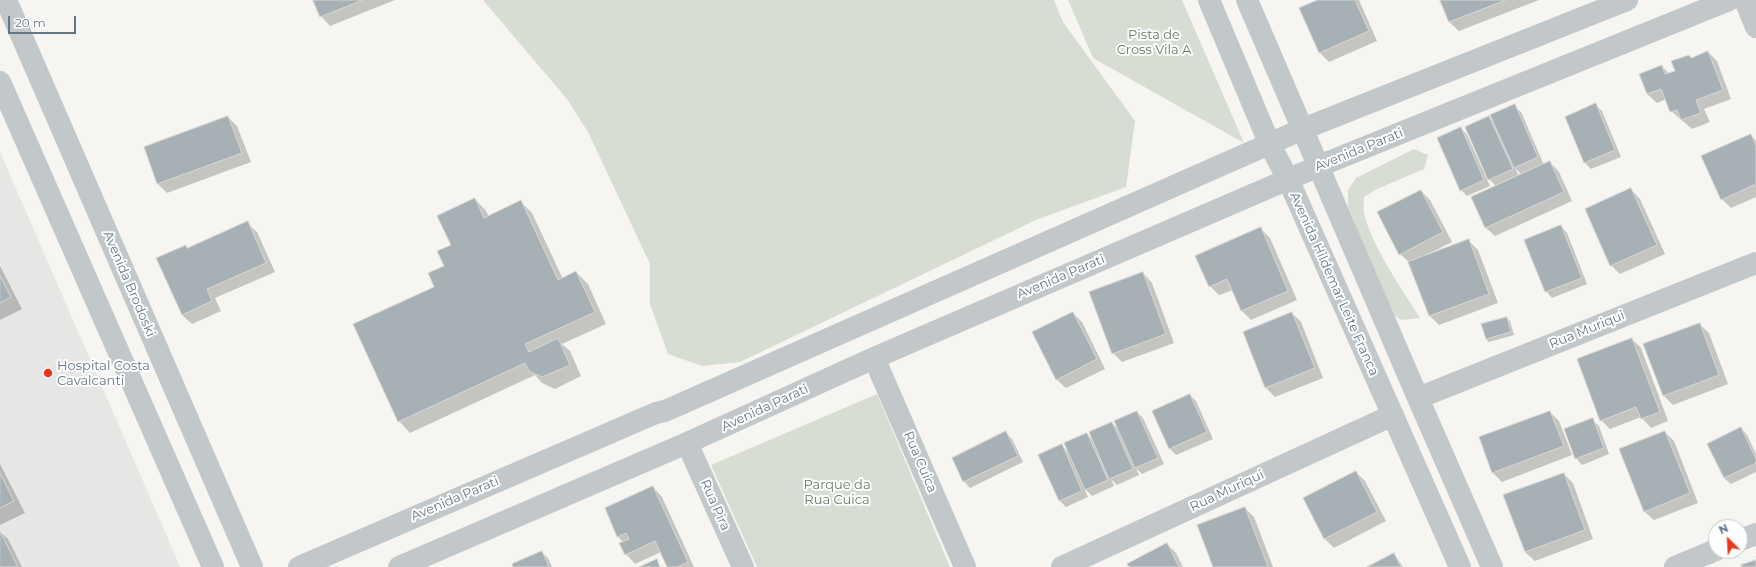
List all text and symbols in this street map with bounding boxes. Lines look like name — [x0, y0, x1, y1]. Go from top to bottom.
scale bar — [10, 8, 78, 34]
text: 20 m — [15, 15, 46, 30]
park label: Pista de Cross Vila A — [1117, 27, 1191, 58]
street label: Avenida Parati — [1313, 125, 1405, 175]
street label: Avenida Hildemar Leite Franca — [1286, 190, 1382, 378]
street label: Avenida Brodoski — [100, 229, 158, 339]
street label: Avenida Parati — [1015, 251, 1107, 303]
street label: Rua Muriqui — [1547, 308, 1627, 352]
place label: Hospital Costa Cavalcanti — [57, 358, 150, 389]
marker: Hospital Costa Cavalcanti — [42, 367, 54, 379]
street label: Avenida Parati — [719, 381, 811, 435]
street label: Rua Cuica — [900, 429, 940, 495]
street label: Rua Muriqui — [1187, 467, 1267, 515]
street label: Avenida Parati — [409, 473, 501, 525]
street label: Rua Pira — [697, 477, 733, 533]
park label: Parque da Rua Cuica — [803, 477, 871, 508]
north arrow — [1708, 519, 1748, 559]
text: N — [1717, 521, 1730, 537]

